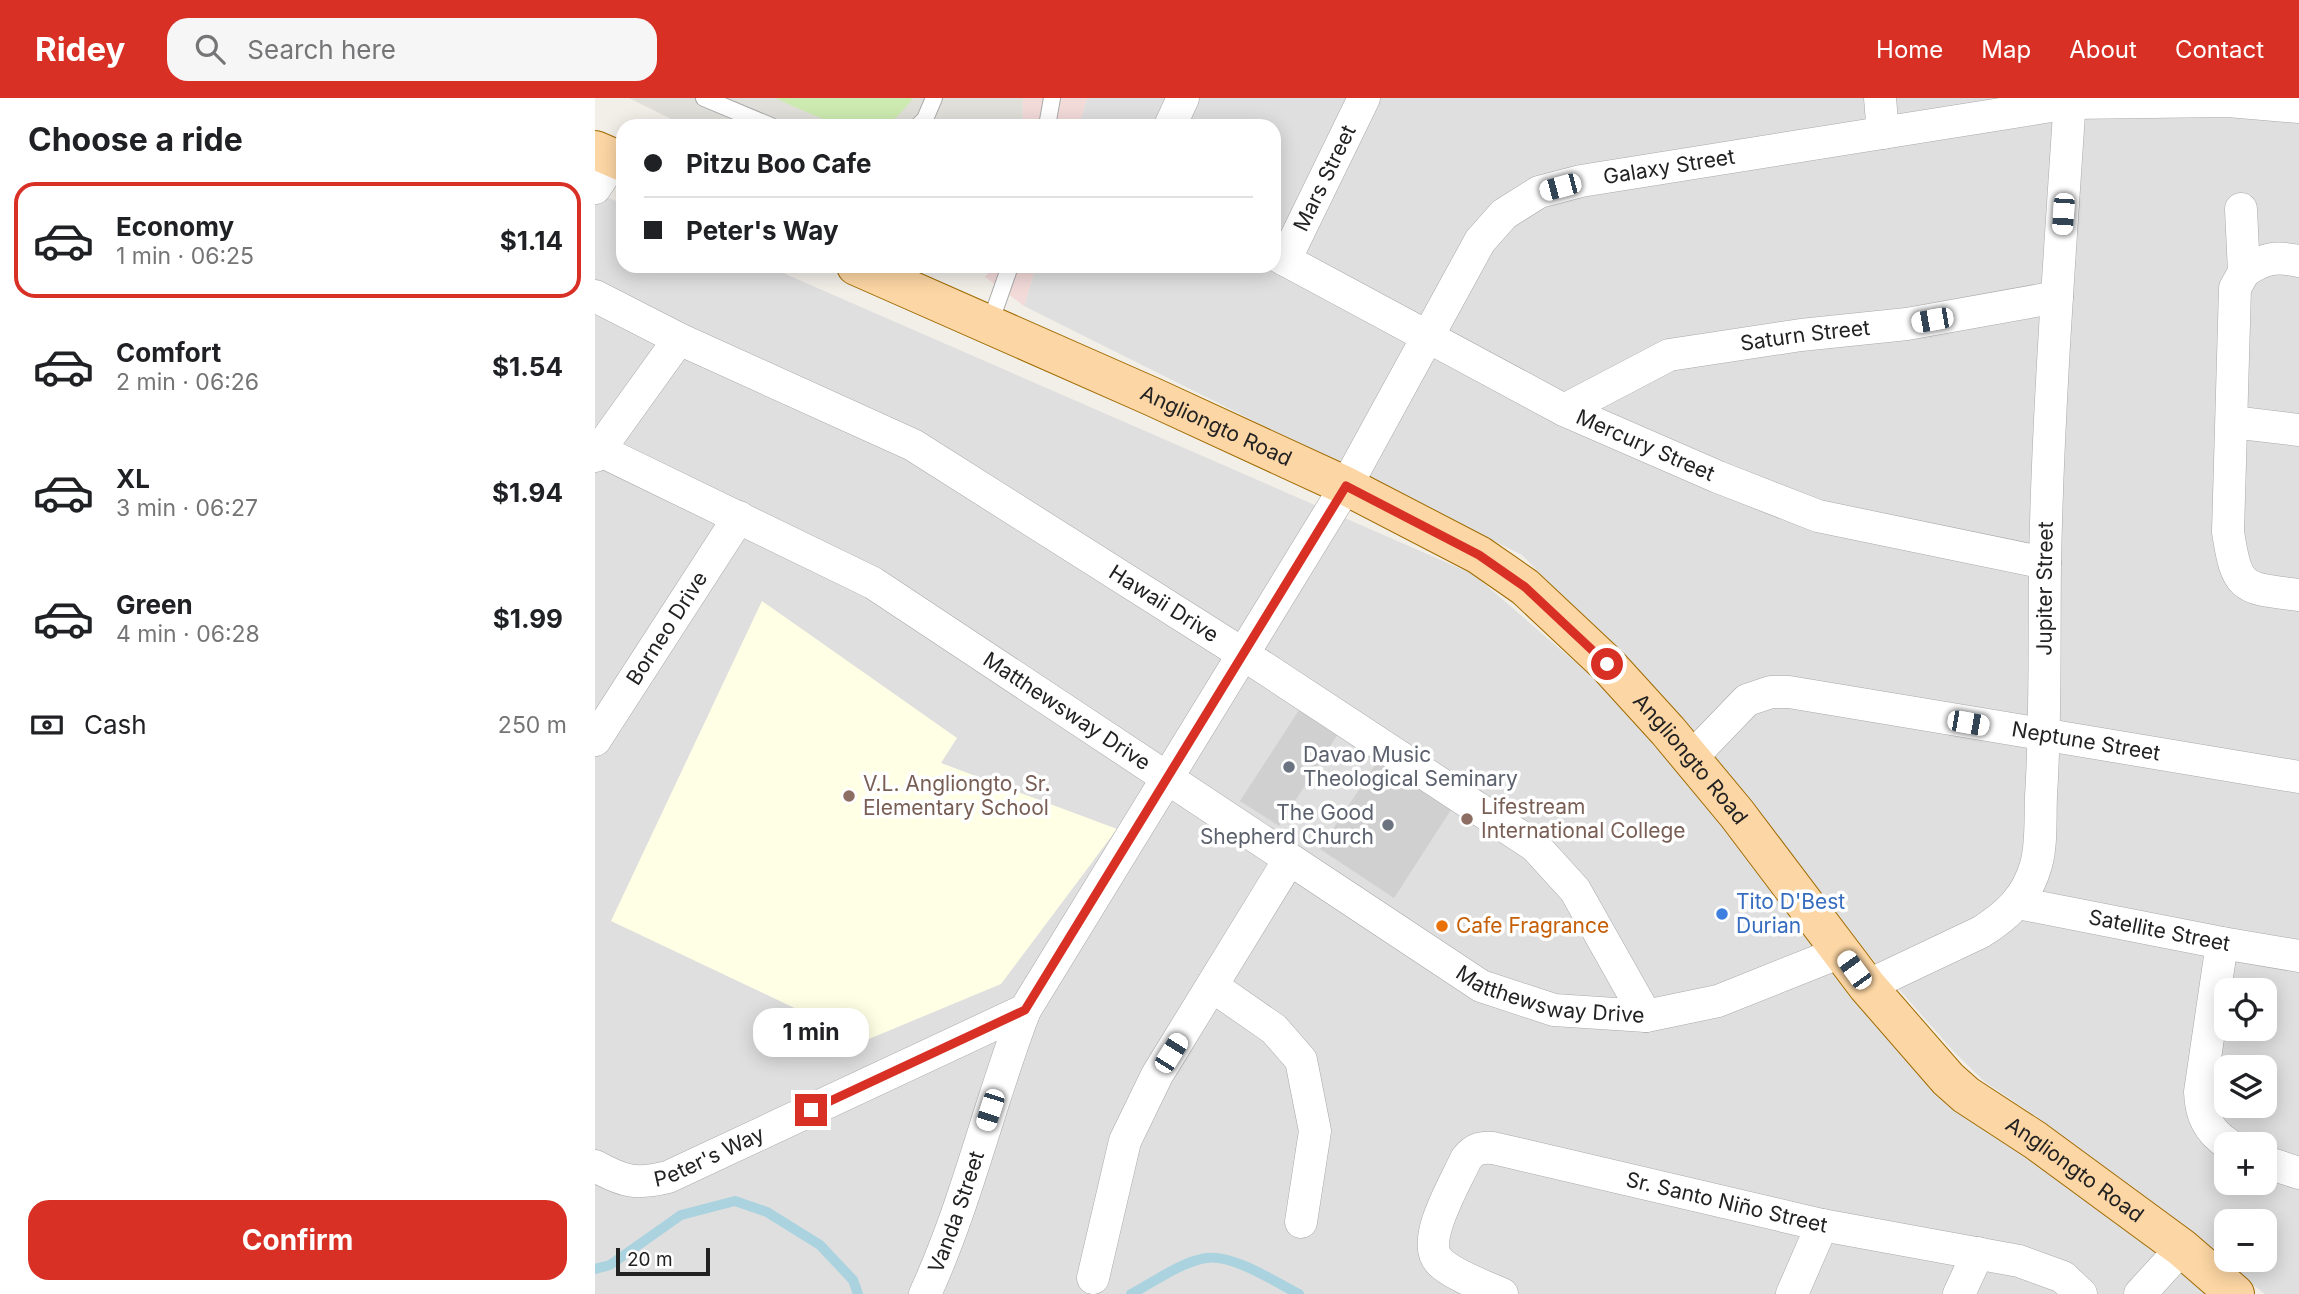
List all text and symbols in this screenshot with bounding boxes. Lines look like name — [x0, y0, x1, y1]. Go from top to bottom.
search box — [167, 18, 657, 81]
text: Ridey — [35, 29, 125, 69]
icon: search — [191, 30, 229, 68]
text: Search here — [247, 34, 396, 65]
text: Home — [1876, 35, 1943, 64]
text: Map — [1981, 35, 2031, 64]
text: About — [2069, 35, 2137, 64]
text: Contact — [2175, 35, 2264, 64]
text: Choose a ride — [28, 120, 243, 159]
street label: Mars Street — [1288, 121, 1361, 235]
street label: Galaxy Street — [1601, 144, 1737, 189]
text: Pitzu Boo Cafe — [686, 148, 872, 179]
car — [1537, 171, 1584, 203]
car — [2052, 192, 2075, 236]
icon: car — [32, 209, 95, 272]
text: Economy — [116, 211, 234, 242]
text: Peter's Way — [686, 215, 839, 246]
text: $1.14 — [500, 225, 563, 256]
text: 1 min · 06:25 — [116, 242, 254, 270]
car — [1910, 306, 1955, 334]
street label: Saturn Street — [1738, 315, 1871, 356]
icon: car — [32, 335, 95, 398]
text: Comfort — [116, 337, 221, 368]
text: $1.54 — [492, 351, 563, 382]
text: 2 min · 06:26 — [116, 368, 259, 396]
street label: Angliongto Road — [1137, 380, 1296, 471]
street label: Mercury Street — [1572, 404, 1719, 486]
icon: car — [32, 461, 95, 524]
text: XL — [116, 463, 150, 494]
text: $1.94 — [492, 477, 563, 508]
text: 3 min · 06:27 — [116, 494, 258, 522]
street label: Jupiter Street — [2032, 521, 2058, 656]
street label: Hawaii Drive — [1105, 559, 1223, 647]
street label: Borneo Drive — [621, 567, 712, 689]
icon: car — [32, 587, 95, 650]
text: Green — [116, 589, 193, 620]
text: $1.99 — [493, 603, 563, 634]
text: 4 min · 06:28 — [116, 620, 260, 648]
street label: Matthewsway Drive — [979, 647, 1155, 775]
route start — [1591, 648, 1623, 680]
street label: Angliongto Road — [1628, 688, 1753, 829]
icon: cash — [28, 706, 66, 744]
text: Cash — [84, 709, 147, 740]
car — [1946, 709, 1991, 737]
text: 250 m — [498, 711, 567, 739]
street label: Neptune Street — [2010, 716, 2162, 766]
place label: Davao Music Theological Seminary — [1303, 742, 1518, 791]
marker: Davao Music Theological Seminary — [1281, 759, 1297, 775]
place label: V.L. Angliongto, Sr. Elementary School — [863, 771, 1051, 820]
marker: V.L. Angliongto, Sr. Elementary School — [841, 788, 857, 804]
place label: Lifestream International College — [1481, 794, 1686, 843]
place label: The Good Shepherd Church — [1200, 800, 1374, 849]
marker: Lifestream International College — [1459, 811, 1475, 827]
marker: The Good Shepherd Church — [1380, 817, 1396, 833]
place label: Tito D'Best Durian — [1736, 889, 1845, 938]
street label: Satellite Street — [2087, 904, 2232, 956]
marker: Tito D'Best Durian — [1714, 906, 1730, 922]
place label: Cafe Fragrance — [1456, 913, 1609, 938]
marker: Cafe Fragrance — [1434, 918, 1450, 934]
car — [1834, 947, 1875, 993]
street label: Matthewsway Drive — [1451, 960, 1645, 1028]
map controls — [2214, 978, 2277, 1272]
button: locate — [2214, 978, 2277, 1041]
callout: 1 min — [753, 1009, 869, 1058]
text: 1 min — [783, 1018, 839, 1046]
car — [1151, 1030, 1192, 1076]
button: layers — [2214, 1055, 2277, 1118]
car — [974, 1087, 1007, 1133]
route end — [795, 1094, 827, 1126]
street label: Angliongto Road — [2001, 1111, 2149, 1227]
street label: Peter's Way — [652, 1121, 768, 1192]
button: + — [2214, 1132, 2277, 1195]
street label: Vanda Street — [923, 1148, 989, 1276]
street label: Sr. Santo Niño Street — [1624, 1167, 1829, 1238]
button: Confirm — [28, 1200, 567, 1280]
button: − — [2214, 1209, 2277, 1272]
scale bar — [616, 1245, 711, 1277]
text: 20 m — [627, 1248, 673, 1271]

